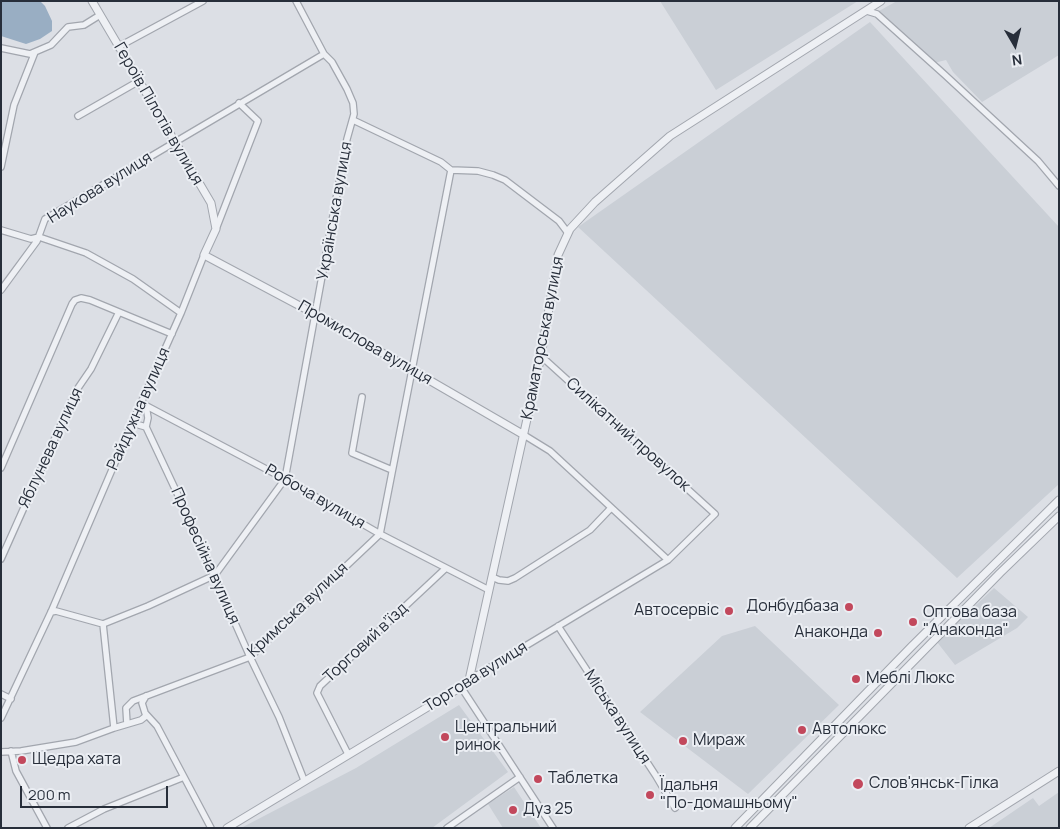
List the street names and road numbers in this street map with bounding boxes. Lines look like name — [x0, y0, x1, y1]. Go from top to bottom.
street label: Героїв Пілотів вулиця — [109, 39, 207, 189]
street label: Українська вулиця — [313, 140, 357, 282]
street label: Наукова вулиця — [44, 148, 156, 228]
street label: Краматорська вулиця — [518, 255, 568, 421]
street label: Промислова вулиця — [294, 297, 436, 389]
street label: Райдужна вулиця — [103, 345, 175, 473]
street label: Силікатний провулок — [562, 374, 694, 496]
street label: Яблунева вулиця — [15, 385, 87, 511]
street label: Робоча вулиця — [262, 461, 368, 533]
street label: Професійна вулиця — [166, 485, 244, 627]
street label: Кримська вулиця — [244, 559, 352, 661]
street label: Торговий в’їзд — [320, 599, 412, 687]
street label: Торгова вулиця — [421, 638, 531, 716]
street label: Міська вулиця — [579, 666, 655, 768]

